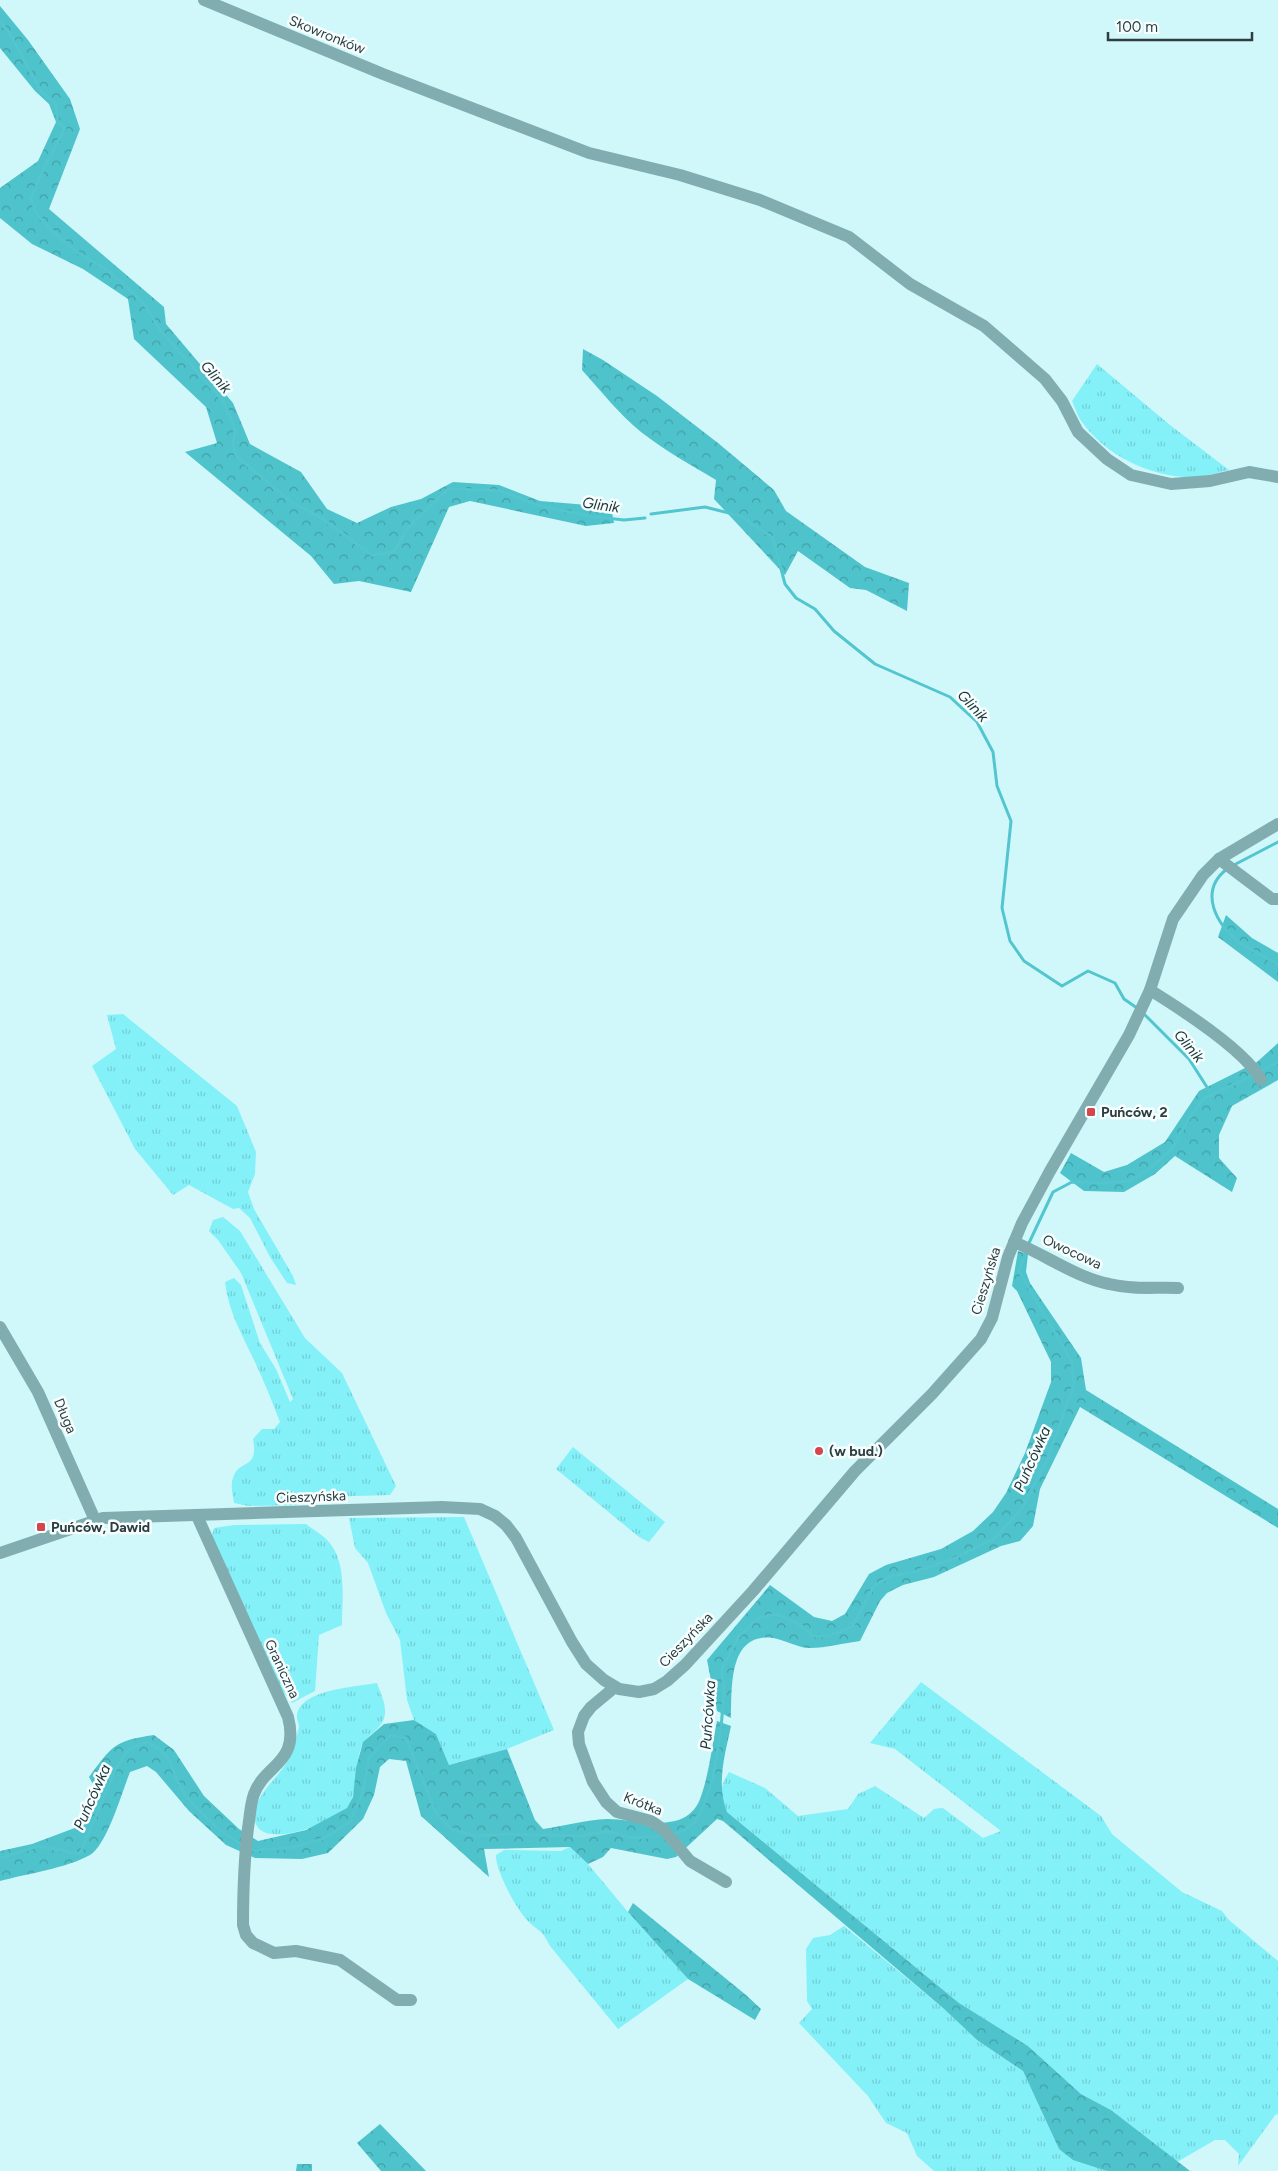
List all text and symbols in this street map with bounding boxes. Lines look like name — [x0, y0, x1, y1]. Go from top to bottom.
scale bar — [1108, 10, 1252, 42]
street label: Skowronków — [287, 12, 367, 58]
text: 100 m — [1116, 18, 1158, 36]
water label: Glinik — [197, 357, 236, 398]
water label: Glinik — [581, 493, 621, 517]
water label: Glinik — [954, 686, 993, 726]
water label: Glinik — [1170, 1026, 1208, 1067]
place label: Puńców, 2 — [1101, 1104, 1168, 1121]
marker: Puńców, 2 — [1085, 1106, 1097, 1118]
street label: Owocowa — [1040, 1231, 1104, 1273]
street label: Cieszyńska — [968, 1245, 1004, 1317]
street label: Długa — [50, 1396, 80, 1436]
water label: Puńcówka — [1010, 1423, 1054, 1495]
place label: (w bud.) — [829, 1443, 883, 1460]
marker: (w bud.) — [813, 1445, 825, 1457]
street label: Cieszyńska — [276, 1487, 346, 1507]
place label: Puńców, Dawid — [51, 1519, 150, 1536]
marker: Puńców, Dawid — [35, 1521, 47, 1533]
street label: Cieszyńska — [656, 1609, 716, 1671]
street label: Graniczna — [261, 1637, 303, 1701]
water label: Puńcówka — [697, 1679, 719, 1750]
water label: Puńcówka — [70, 1761, 114, 1833]
street label: Krótka — [621, 1789, 665, 1819]

